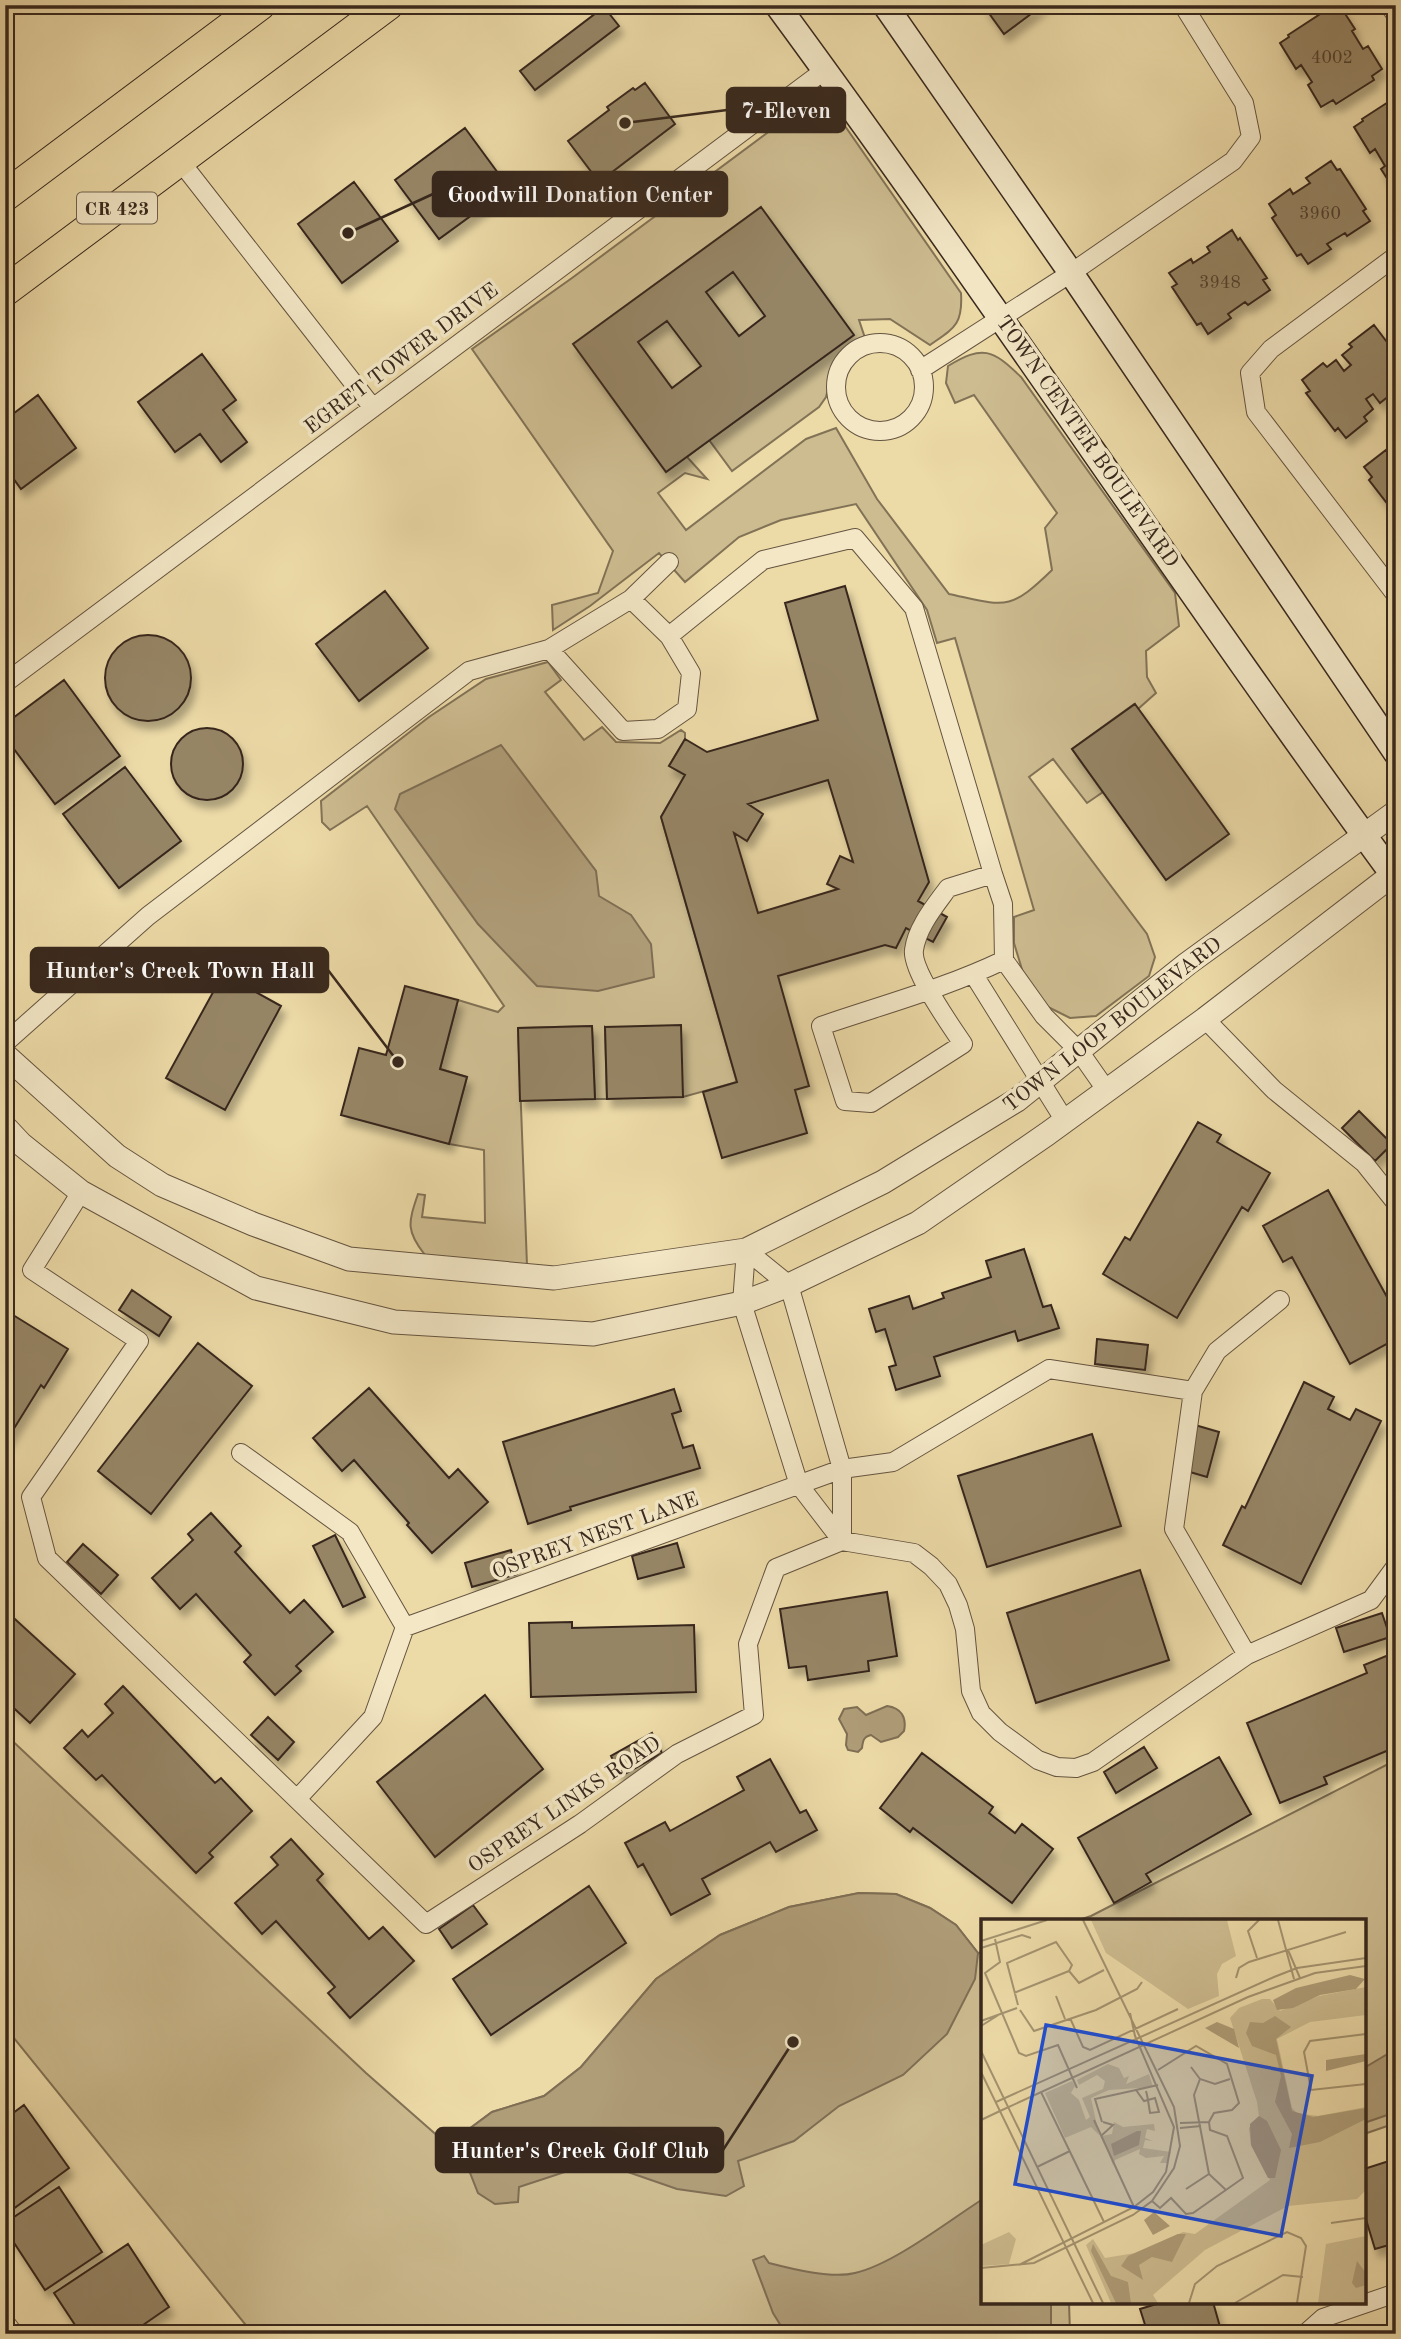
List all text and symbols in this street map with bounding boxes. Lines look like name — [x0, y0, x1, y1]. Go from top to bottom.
house number: 4002 — [1311, 49, 1353, 67]
callout: 7-Eleven — [727, 88, 845, 132]
text: 7-Eleven — [741, 100, 831, 123]
callout: Goodwill Donation Center — [433, 172, 727, 216]
text: Goodwill Donation Center — [447, 184, 713, 207]
road number: CR 423 — [77, 192, 157, 224]
house number: 3960 — [1299, 205, 1341, 223]
house number: 3948 — [1199, 274, 1241, 292]
street label: EGRET TOWER DRIVE — [301, 280, 503, 439]
street label: TOWN CENTER BOULEVARD — [992, 312, 1182, 571]
street label: TOWN LOOP BOULEVARD — [1000, 934, 1226, 1117]
callout: Hunter's Creek Town Hall — [31, 948, 328, 992]
text: Hunter's Creek Town Hall — [45, 960, 315, 983]
street label: OSPREY NEST LANE — [489, 1489, 702, 1584]
street label: OSPREY LINKS ROAD — [465, 1733, 665, 1877]
inset map — [981, 1919, 1366, 2304]
callout: Hunter's Creek Golf Club — [436, 2128, 723, 2172]
text: Hunter's Creek Golf Club — [451, 2140, 709, 2163]

